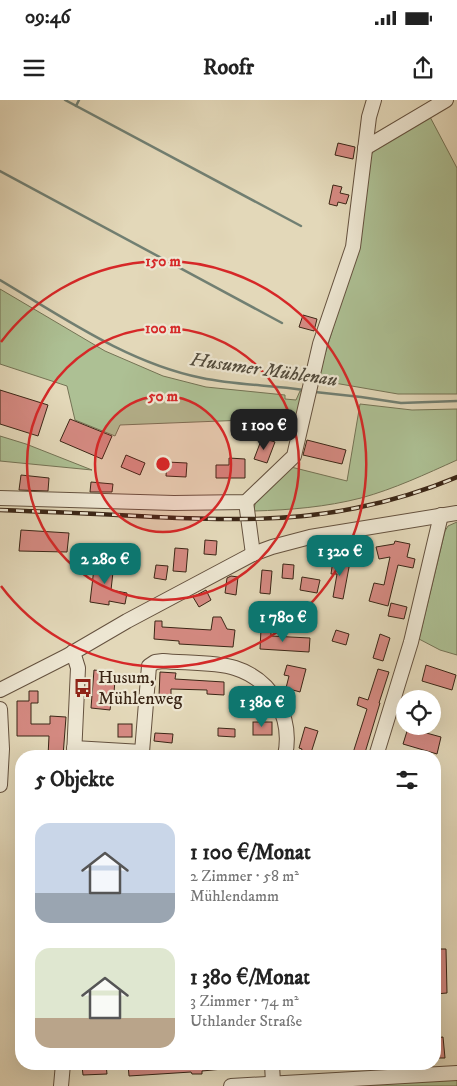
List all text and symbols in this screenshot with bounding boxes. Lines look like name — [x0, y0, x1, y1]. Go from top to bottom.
text: 09:46 — [25, 6, 71, 29]
icon: menu — [20, 54, 48, 82]
text: Roofr — [203, 54, 254, 81]
icon: share — [409, 54, 437, 82]
text: 150 m — [145, 252, 181, 271]
text: 100 m — [145, 319, 182, 338]
water label: Husumer Mühlenau — [188, 348, 339, 392]
text: 50 m — [147, 387, 179, 406]
pin: 1 100 € — [218, 408, 310, 451]
text: 1 100 € — [241, 415, 287, 435]
centre of rings — [154, 455, 172, 473]
pin: 1 320 € — [294, 534, 386, 577]
text: 1 320 € — [318, 541, 362, 561]
pin: 2 280 € — [59, 542, 151, 585]
text: 2 280 € — [81, 549, 129, 569]
pin: 1 780 € — [237, 600, 329, 643]
text: 1 780 € — [259, 607, 307, 627]
place label: Husum, Mühlenweg — [98, 667, 182, 710]
bus stop icon: Husum, Mühlenweg — [72, 677, 94, 699]
pin: 1 380 € — [216, 686, 308, 728]
map controls — [396, 690, 441, 735]
button: locate — [396, 690, 441, 735]
text: 1 380 € — [240, 692, 284, 712]
icon: filters — [393, 766, 421, 794]
text: 5 Objekte — [35, 767, 114, 793]
text: 1 100 €/Monat — [190, 840, 311, 866]
icon: home — [75, 843, 135, 903]
text: 2 Zimmer · 58 m² — [190, 866, 299, 886]
text: Mühlendamm — [190, 886, 279, 906]
text: 1 380 €/Monat — [190, 965, 310, 991]
icon: home — [75, 968, 135, 1028]
text: 3 Zimmer · 74 m² — [190, 991, 299, 1011]
text: Uthlander Straße — [190, 1011, 302, 1031]

